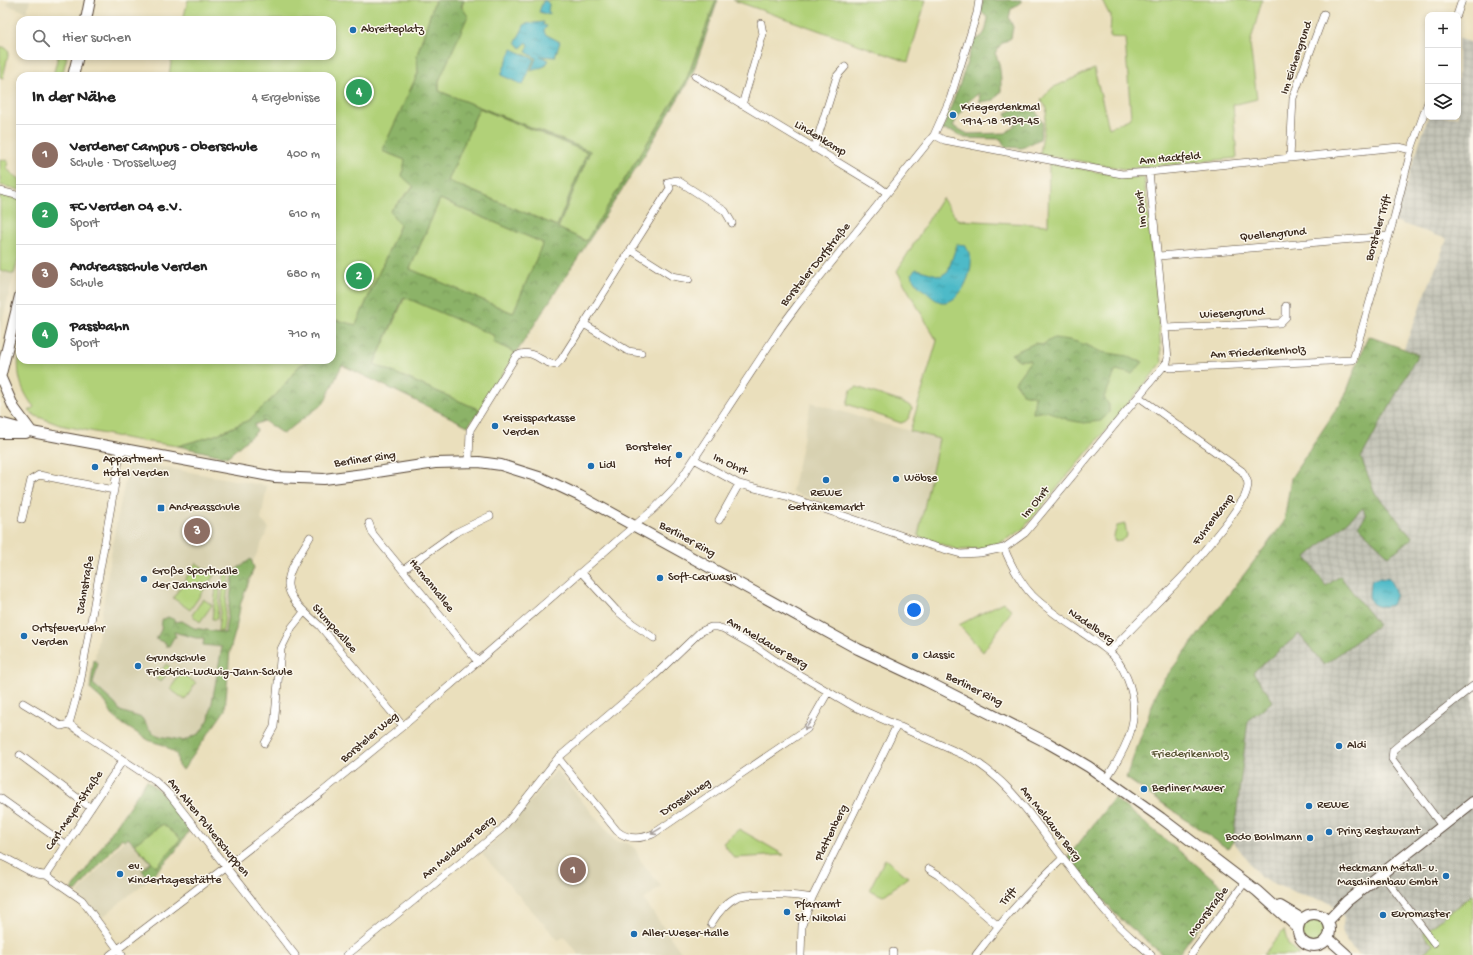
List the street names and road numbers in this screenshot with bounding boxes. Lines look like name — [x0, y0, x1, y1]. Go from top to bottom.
street label: Im Eichengrund — [1278, 19, 1316, 96]
street label: Lindenkamp — [792, 118, 849, 160]
street label: Am Hackfeld — [1139, 149, 1202, 169]
street label: Im Ohrt — [1133, 189, 1151, 228]
street label: Borsteler Trift — [1363, 192, 1395, 264]
street label: Borsteler Dorfstraße — [777, 220, 855, 310]
street label: Quellengrund — [1239, 225, 1308, 245]
street label: Wiesengrund — [1199, 305, 1266, 323]
street label: Am Friederikenholz — [1210, 343, 1307, 362]
street label: Berliner Ring — [332, 449, 397, 471]
street label: Im Ohrt — [710, 451, 751, 480]
street label: Im Ohrt — [1019, 483, 1054, 522]
street label: Fuhrenkamp — [1190, 491, 1238, 549]
street label: Berliner Ring — [656, 518, 718, 561]
street label: Jahnstraße — [74, 554, 98, 615]
street label: Hamannallee — [405, 557, 457, 616]
street label: Stumpeallee — [308, 602, 360, 657]
street label: Nadelberg — [1065, 606, 1117, 648]
street label: Am Meldauer Berg — [724, 615, 810, 673]
street label: Berliner Ring — [942, 669, 1005, 710]
street label: Borsteler Weg — [337, 710, 402, 767]
street label: Carl-Meyer-Straße — [43, 768, 107, 854]
street label: Am Alten Pulverschuppen — [164, 776, 252, 880]
street label: Drosselweg — [657, 776, 714, 821]
street label: Am Meldauer Berg — [1016, 784, 1084, 865]
street label: Plattenberg — [812, 802, 852, 864]
street label: Am Meldauer Berg — [419, 813, 499, 883]
street label: Trift — [996, 884, 1022, 910]
street label: Moorstraße — [1186, 884, 1233, 940]

